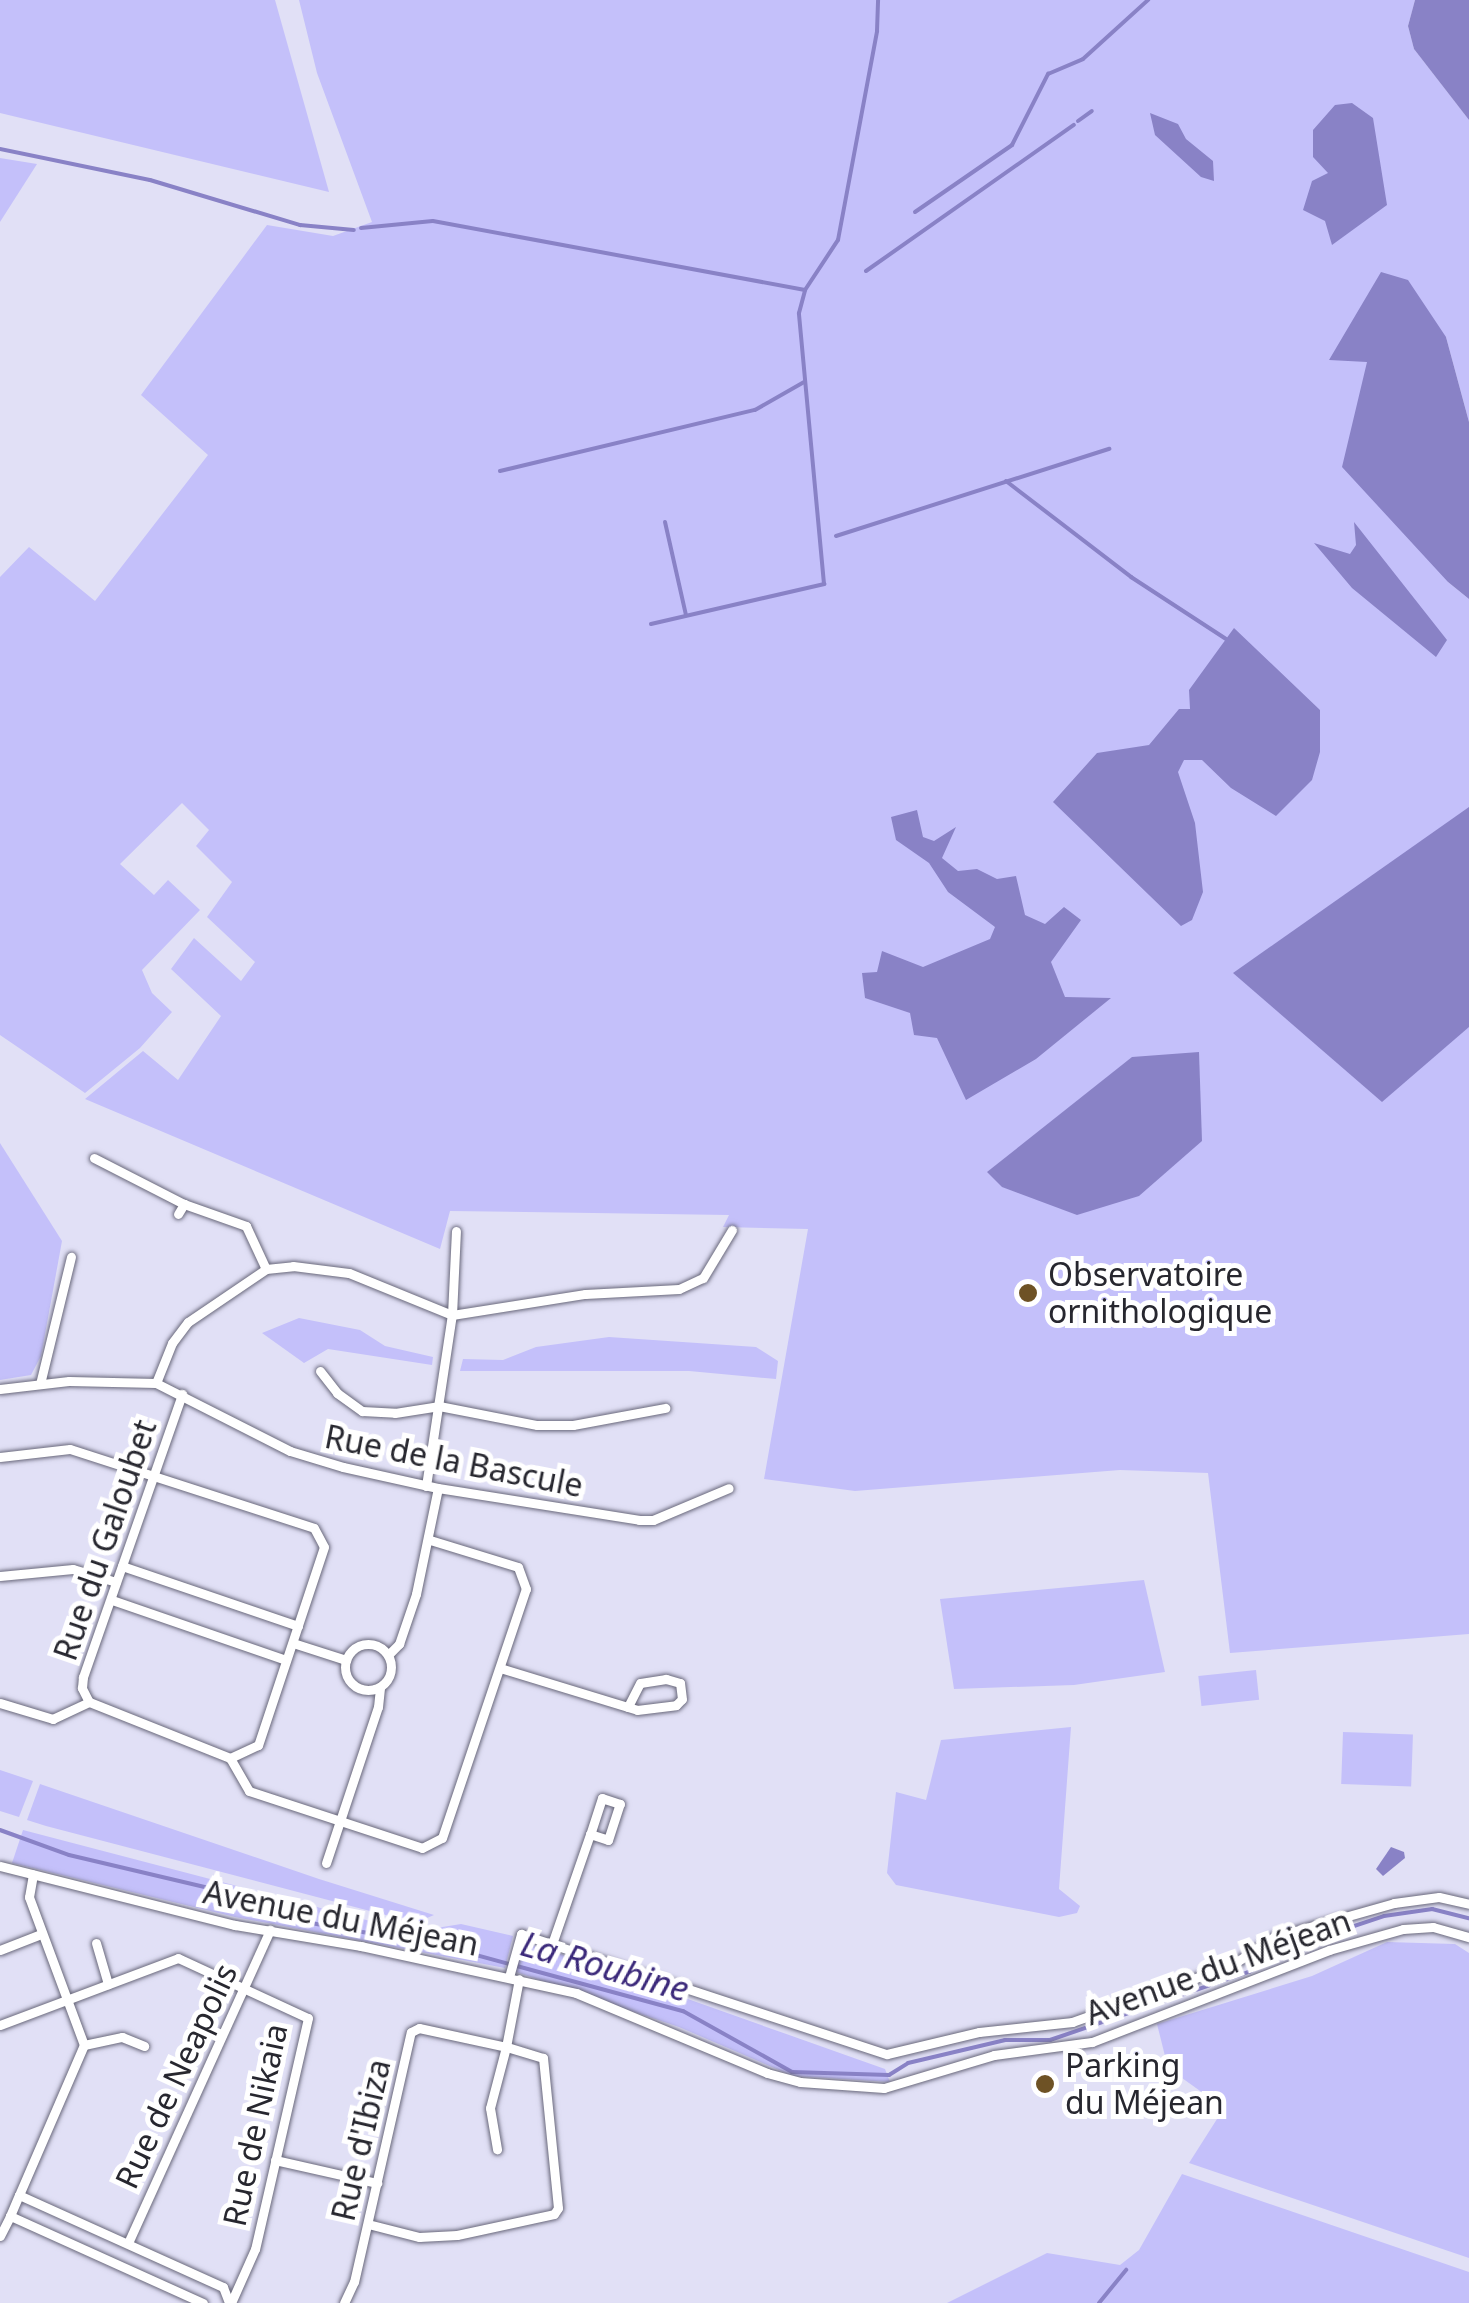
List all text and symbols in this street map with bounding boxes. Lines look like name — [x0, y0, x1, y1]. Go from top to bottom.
place label: Observatoire ornithologique — [1048, 1256, 1272, 1331]
marker: Observatoire ornithologique — [1017, 1282, 1039, 1304]
street label: Rue du Galoubet — [46, 1415, 164, 1665]
street label: Rue de la Bascule — [322, 1417, 586, 1505]
street label: Avenue du Méjean — [200, 1872, 482, 1964]
street label: Avenue du Méjean — [1080, 1901, 1356, 2033]
water label: La Roubine — [516, 1922, 694, 2010]
street label: Rue de Neapolis — [107, 1958, 245, 2194]
street label: Rue de Nikaia — [215, 2020, 295, 2230]
place label: Parking du Méjean — [1065, 2047, 1224, 2122]
street label: Rue d'Ibiza — [324, 2055, 398, 2225]
marker: Parking du Méjean — [1034, 2073, 1056, 2095]

